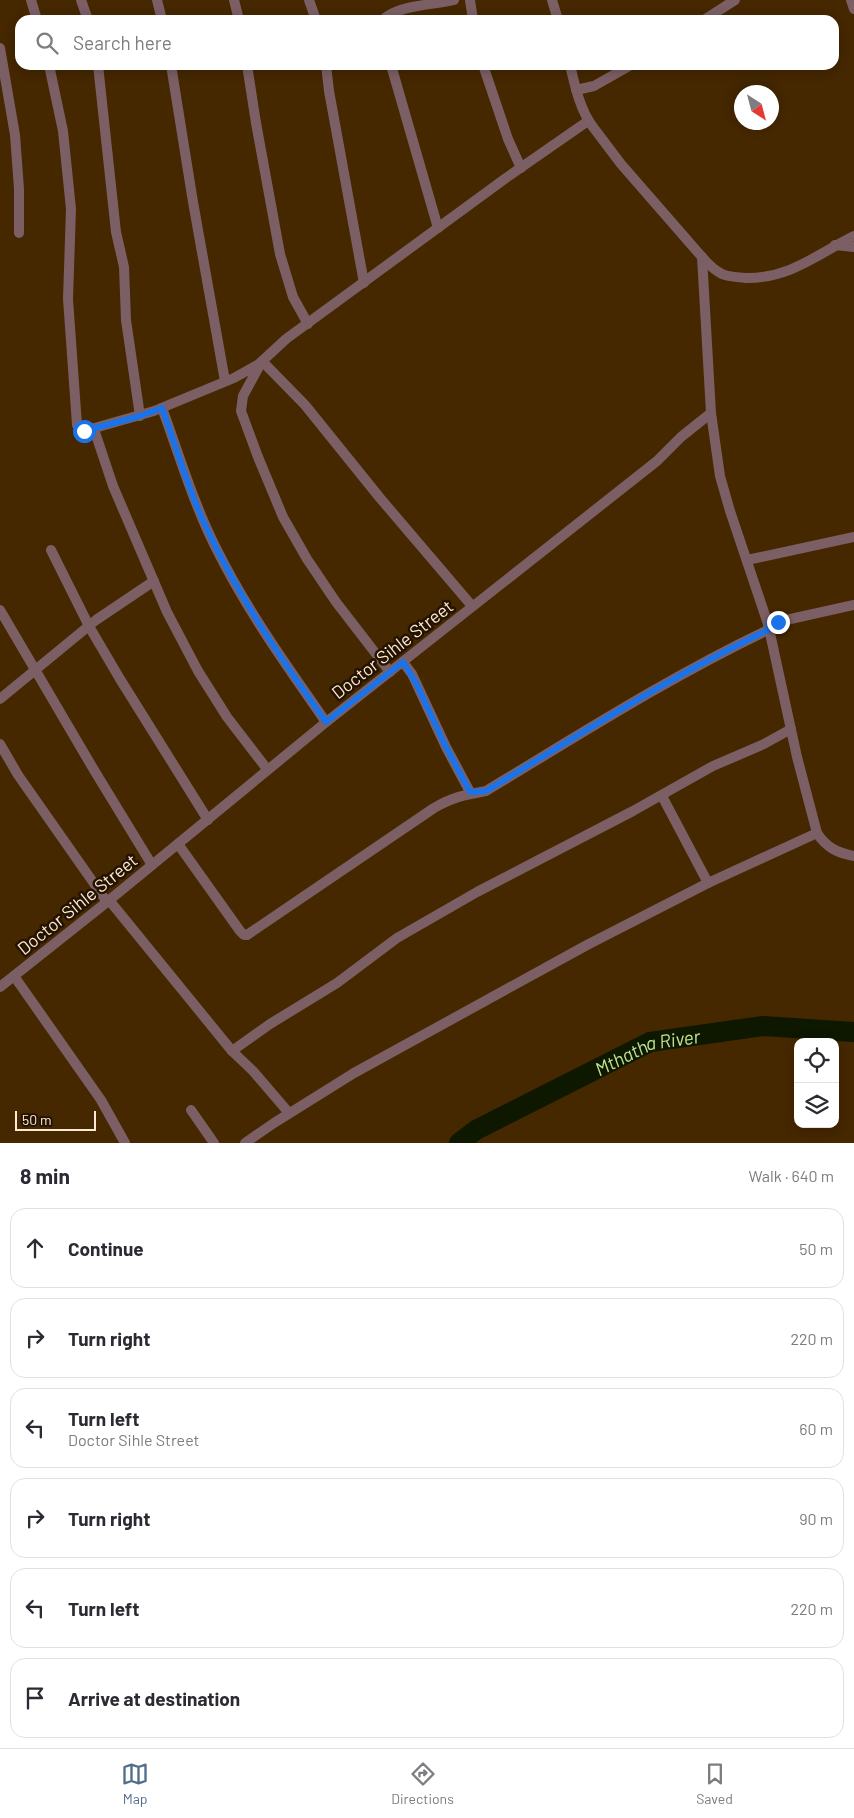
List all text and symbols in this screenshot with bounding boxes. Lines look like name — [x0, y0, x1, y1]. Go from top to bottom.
search box — [15, 15, 839, 70]
icon: search — [33, 29, 61, 57]
text: Search here — [73, 31, 172, 54]
north arrow — [734, 85, 779, 130]
route start — [73, 420, 96, 443]
street label: Doctor Sihle Street — [327, 595, 457, 703]
route end — [767, 611, 790, 634]
street label: Doctor Sihle Street — [13, 849, 141, 959]
water label: Mthatha River — [590, 1023, 703, 1080]
map controls — [794, 1038, 839, 1128]
button: locate — [794, 1038, 839, 1083]
button: layers — [794, 1083, 839, 1128]
scale bar — [15, 1108, 96, 1131]
text: 50 m — [22, 1111, 51, 1128]
text: 8 min — [20, 1163, 70, 1188]
text: Walk · 640 m — [749, 1166, 834, 1185]
icon: ahead — [21, 1234, 49, 1262]
text: Continue — [68, 1237, 144, 1260]
text: 50 m — [799, 1239, 833, 1258]
icon: right — [21, 1324, 49, 1352]
text: Turn right — [68, 1327, 150, 1350]
text: 220 m — [790, 1329, 833, 1348]
text: Turn left — [68, 1407, 139, 1430]
icon: left — [21, 1414, 49, 1442]
text: 60 m — [799, 1419, 833, 1438]
text: Doctor Sihle Street — [68, 1430, 199, 1449]
icon: right — [21, 1504, 49, 1532]
text: Turn right — [68, 1507, 150, 1530]
text: 90 m — [799, 1509, 833, 1528]
icon: left — [21, 1594, 49, 1622]
text: Turn left — [68, 1597, 139, 1620]
text: 220 m — [790, 1599, 833, 1618]
icon: arrive — [21, 1684, 49, 1712]
text: Arrive at destination — [68, 1687, 240, 1710]
tab: Map — [121, 1760, 149, 1807]
tab: Directions — [391, 1760, 454, 1807]
tab: Saved — [696, 1760, 733, 1807]

